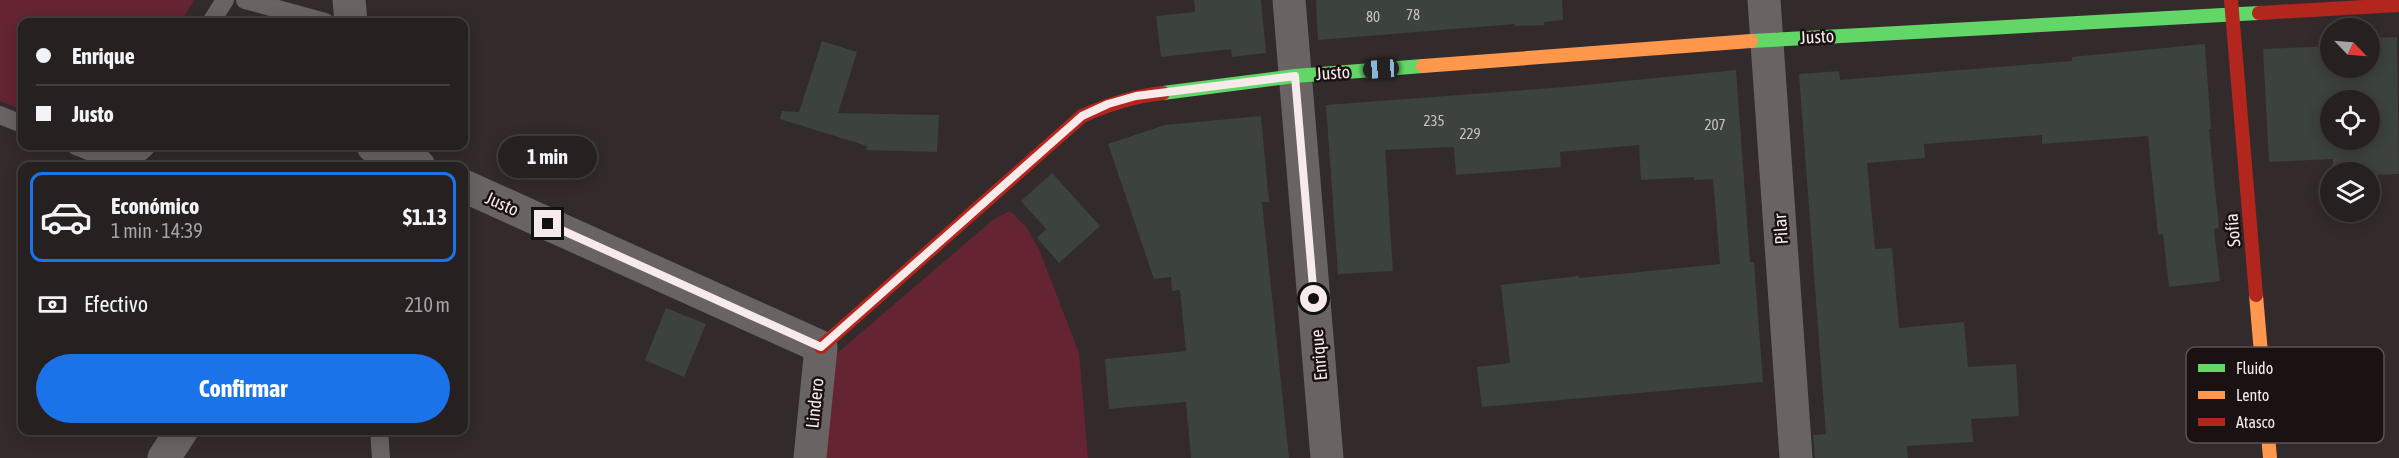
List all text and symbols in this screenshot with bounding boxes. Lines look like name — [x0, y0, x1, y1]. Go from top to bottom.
house number: 78 — [1406, 6, 1420, 23]
house number: 80 — [1366, 8, 1380, 25]
north arrow — [2320, 18, 2380, 78]
map controls — [2320, 18, 2380, 222]
street label: Justo — [1799, 25, 1835, 48]
text: Enrique — [72, 43, 135, 69]
car — [1362, 59, 1400, 79]
street label: Justo — [1315, 61, 1351, 84]
button: locate — [2320, 90, 2380, 150]
text: Justo — [72, 101, 114, 127]
house number: 235 — [1423, 112, 1445, 129]
house number: 207 — [1704, 116, 1726, 133]
house number: 229 — [1459, 125, 1481, 142]
callout: 1 min — [498, 137, 598, 179]
text: 1 min — [527, 145, 568, 168]
button: layers — [2320, 162, 2380, 222]
street label: Justo — [482, 187, 522, 220]
icon: car — [39, 190, 93, 244]
text: Económico — [111, 193, 199, 219]
text: $1.13 — [403, 204, 447, 230]
route end — [534, 210, 561, 237]
street label: Pilar — [1769, 212, 1792, 245]
street label: Sofía — [2221, 212, 2244, 248]
text: 1 min · 14:39 — [111, 219, 203, 242]
route start — [1300, 285, 1327, 312]
icon: cash — [36, 288, 69, 321]
text: Efectivo — [84, 291, 148, 317]
text: 210 m — [405, 293, 450, 316]
street label: Enrique — [1306, 329, 1331, 381]
legend — [2186, 347, 2384, 443]
button: Confirmar — [36, 354, 450, 423]
text: Fluido — [2236, 359, 2273, 377]
street label: Lindero — [801, 377, 828, 429]
text: Lento — [2236, 386, 2269, 404]
text: Atasco — [2236, 413, 2275, 431]

